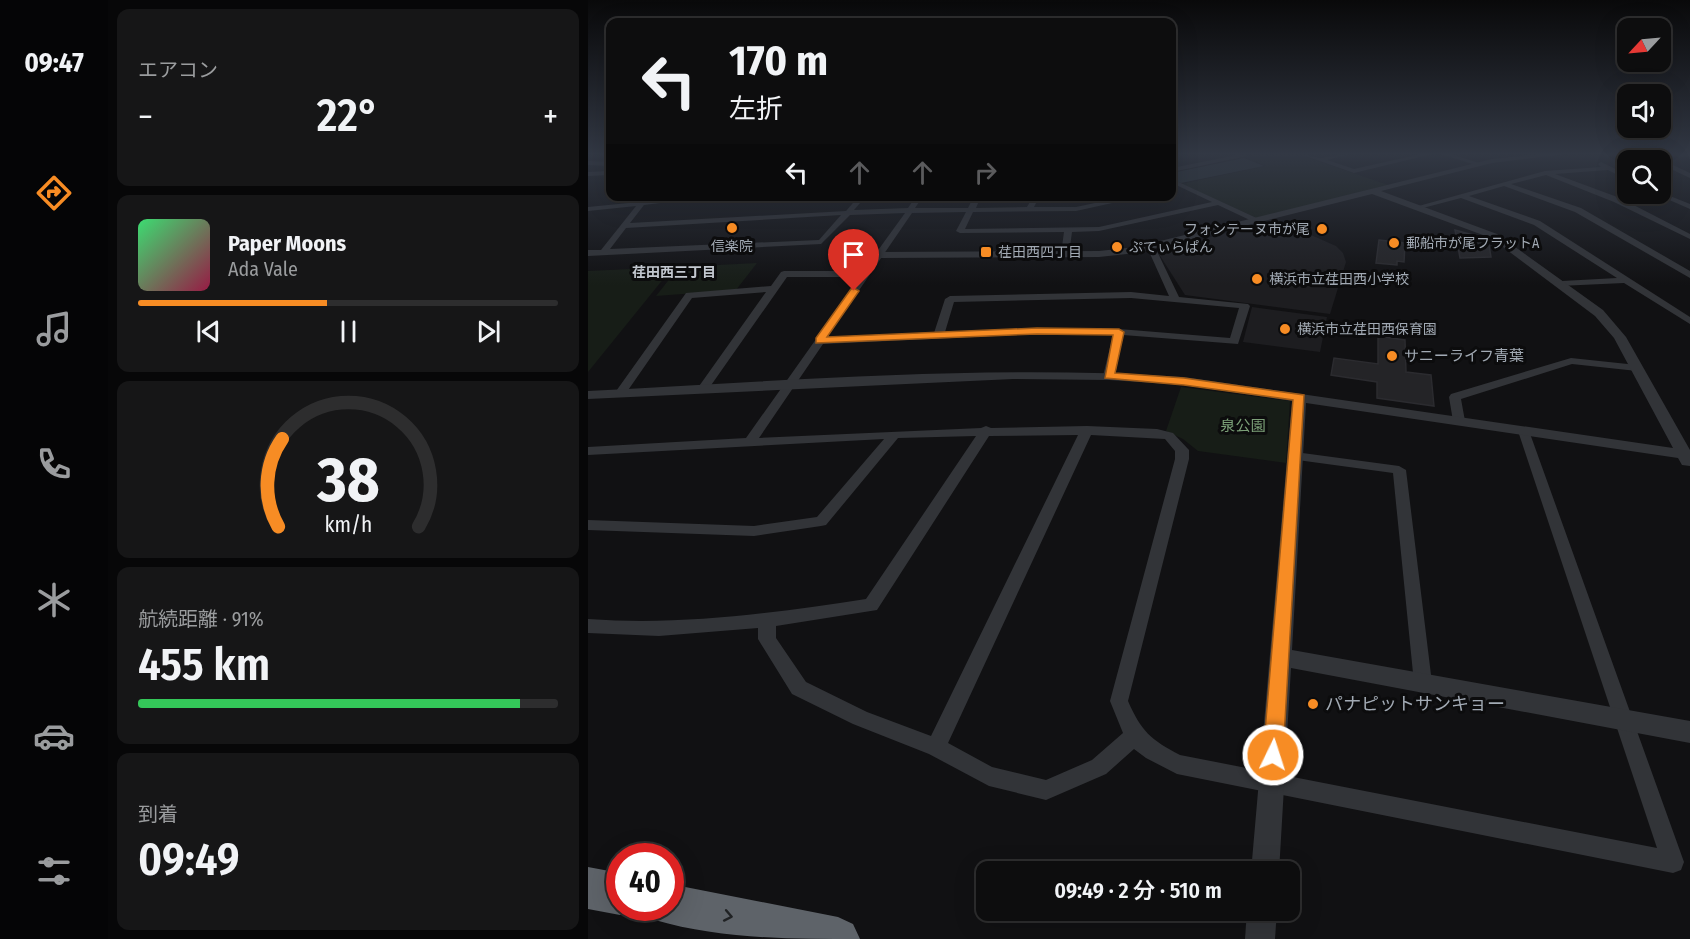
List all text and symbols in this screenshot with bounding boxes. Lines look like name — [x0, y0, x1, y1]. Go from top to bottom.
north arrow — [1617, 18, 1671, 72]
map controls — [1617, 18, 1671, 204]
text: 170 m — [729, 36, 828, 86]
icon: left — [630, 42, 708, 120]
text: 09:47 — [24, 47, 84, 79]
text: エアコン — [138, 58, 218, 82]
button: sound — [1617, 84, 1671, 138]
text: 22° — [317, 89, 379, 143]
text: 左折 — [729, 93, 783, 125]
text: − — [138, 97, 153, 137]
text: + — [543, 97, 558, 137]
button: search — [1617, 150, 1671, 204]
icon: left — [780, 156, 813, 189]
icon: ahead — [843, 156, 876, 189]
icon: ahead — [906, 156, 939, 189]
icon: right — [969, 156, 1002, 189]
icon: directions — [33, 172, 75, 214]
marker: 信楽院 — [725, 221, 739, 235]
place label: フォンテーヌ市が尾 — [1184, 221, 1310, 238]
marker: フォンテーヌ市が尾 — [1315, 222, 1329, 236]
pin — [828, 229, 879, 291]
text: Paper Moons — [228, 230, 346, 257]
place label: 郵船市が尾フラットA — [1406, 235, 1540, 252]
marker: 郵船市が尾フラットA — [1387, 236, 1401, 250]
place label: 信楽院 — [711, 238, 753, 255]
icon: arrive — [837, 238, 870, 271]
place label: ぷてぃらぱん — [1129, 239, 1213, 256]
marker: ぷてぃらぱん — [1110, 240, 1124, 254]
place label: 荏田西四丁目 — [998, 244, 1082, 261]
marker: 荏田西四丁目 — [979, 245, 993, 259]
text: Ada Vale — [228, 257, 298, 281]
district label: 荏田西三丁目 — [632, 264, 716, 281]
place label: 横浜市立荏田西小学校 — [1269, 271, 1409, 288]
marker: 横浜市立荏田西小学校 — [1250, 272, 1264, 286]
icon: music — [33, 308, 75, 350]
icon: previous — [192, 315, 225, 348]
icon: pause — [332, 315, 365, 348]
icon: next — [472, 315, 505, 348]
place label: 横浜市立荏田西保育園 — [1297, 321, 1437, 338]
marker: 横浜市立荏田西保育園 — [1278, 322, 1292, 336]
place label: サニーライフ青葉 — [1404, 347, 1524, 365]
marker: サニーライフ青葉 — [1385, 349, 1399, 363]
park label: 泉公園 — [1220, 417, 1266, 435]
icon: phone — [33, 443, 75, 485]
text: 38 — [316, 443, 379, 518]
text: km/h — [324, 512, 372, 538]
icon: climate — [33, 579, 75, 621]
text: 航続距離 · 91% — [138, 607, 264, 631]
text: 455 km — [138, 638, 270, 692]
place label: パナピットサンキョー — [1325, 693, 1505, 715]
marker: パナピットサンキョー — [1306, 697, 1320, 711]
icon: car — [33, 715, 75, 757]
position arrow — [1241, 723, 1305, 787]
text: 到着 — [138, 802, 178, 826]
text: 09:49 — [138, 833, 240, 887]
speed limit sign: 40 — [606, 843, 684, 921]
icon: filters — [33, 850, 75, 892]
text: 09:49 · 2 分 · 510 m — [1054, 877, 1222, 904]
one-way arrow — [723, 909, 733, 922]

